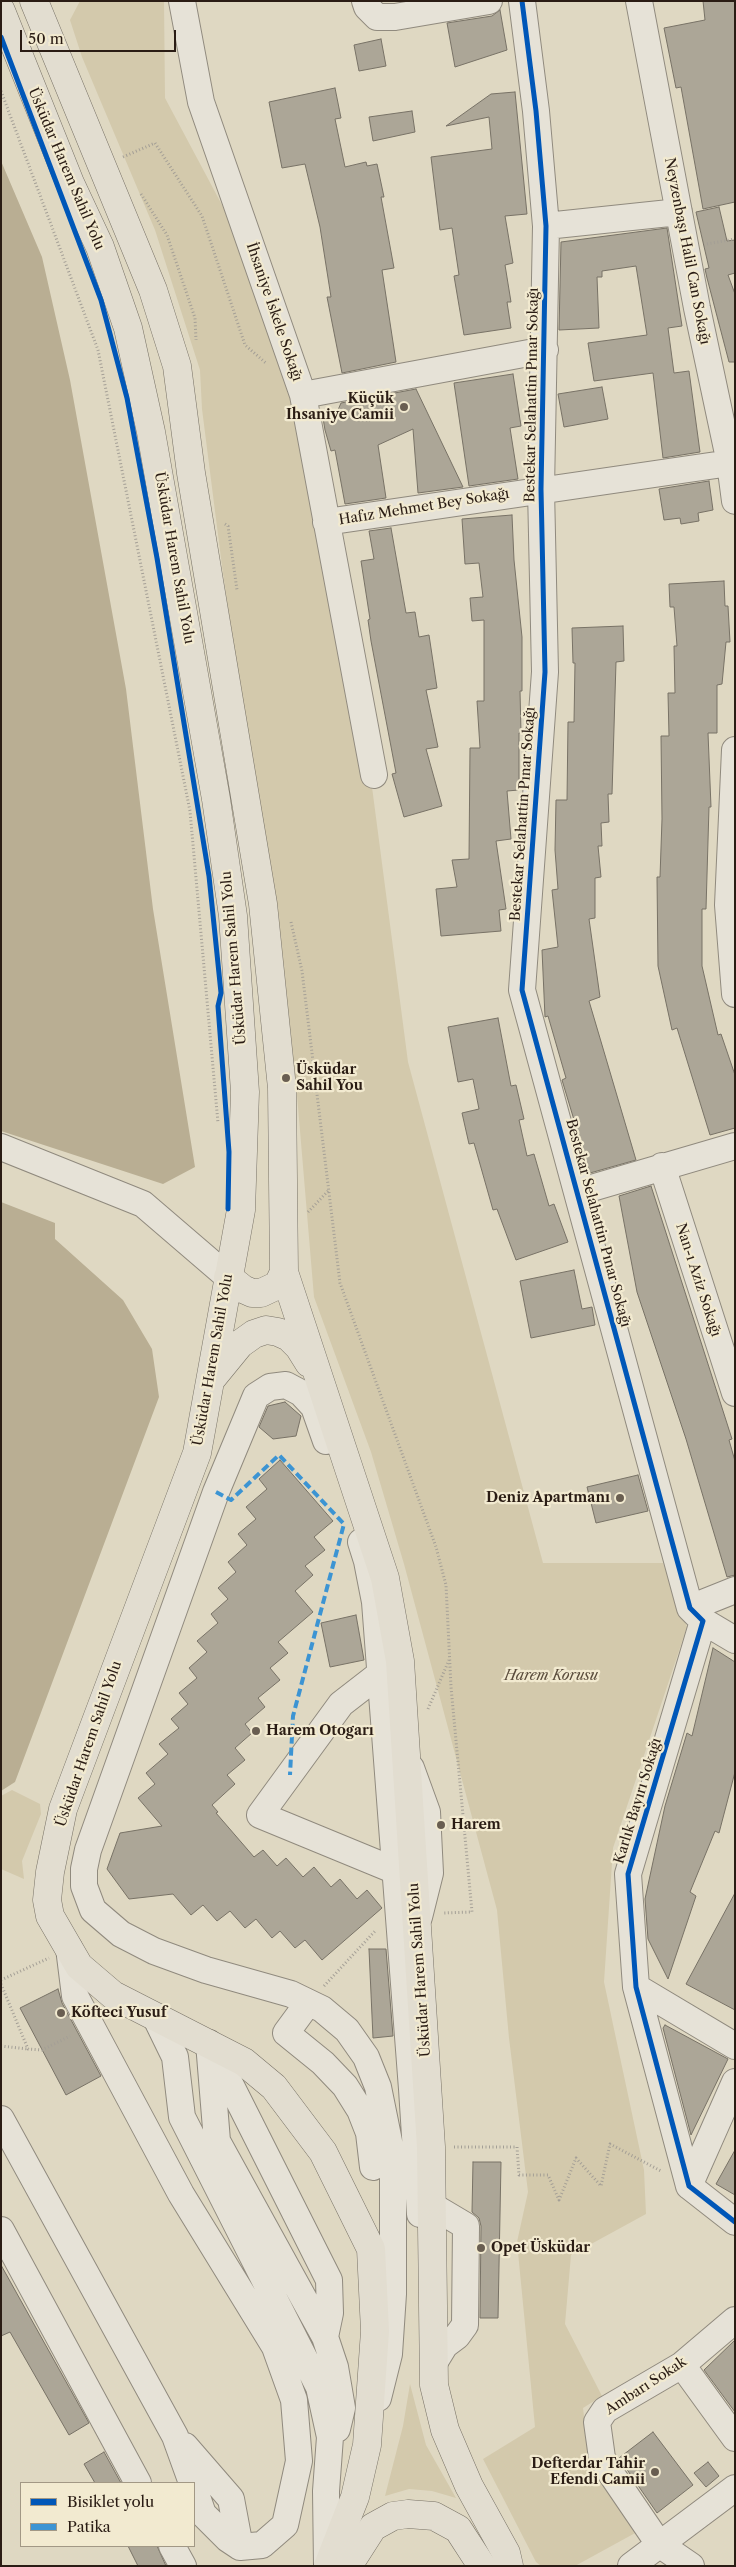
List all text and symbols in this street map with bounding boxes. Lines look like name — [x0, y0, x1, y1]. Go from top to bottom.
scale bar — [22, 20, 179, 52]
text: 50 m — [28, 29, 64, 48]
street label: Üsküdar Harem Sahil Yolu — [24, 85, 108, 253]
street label: Neyzenbaşı Halil Can Sokağı — [661, 156, 713, 346]
street label: İhsaniye İskele Sokağı — [242, 241, 306, 383]
street label: Bestekar Selahattin Pınar Sokağı — [522, 287, 542, 503]
place label: Küçük Ihsaniye Camii — [286, 391, 394, 424]
marker: Küçük Ihsaniye Camii — [398, 401, 410, 413]
street label: Üsküdar Harem Sahil Yolu — [151, 471, 197, 645]
street label: Hafız Mehmet Bey Sokağı — [338, 485, 510, 529]
street label: Bestekar Selahattin Pınar Sokağı — [507, 706, 539, 922]
street label: Üsküdar Harem Sahil Yolu — [218, 870, 250, 1046]
place label: Üsküdar Sahil You — [296, 1062, 363, 1094]
marker: Üsküdar Sahil You — [280, 1072, 292, 1084]
street label: Bestekar Selahattin Pınar Sokağı — [562, 1117, 634, 1329]
street label: Nan-ı Aziz Sokağı — [672, 1221, 724, 1339]
street label: Üsküdar Harem Sahil Yolu — [190, 1273, 236, 1447]
place label: Deniz Apartmanı — [486, 1490, 610, 1506]
marker: Deniz Apartmanı — [614, 1492, 626, 1504]
street label: Üsküdar Harem Sahil Yolu — [53, 1659, 125, 1829]
park label: Harem Korusu — [504, 1668, 598, 1684]
place label: Harem Otogarı — [266, 1723, 374, 1739]
marker: Harem Otogarı — [250, 1725, 262, 1737]
street label: Karlık Bayırı Sokağı — [611, 1736, 665, 1866]
place label: Harem — [451, 1817, 501, 1833]
marker: Harem — [435, 1819, 447, 1831]
street label: Üsküdar Harem Sahil Yolu — [406, 1882, 434, 2058]
place label: Köfteci Yusuf — [71, 2005, 167, 2021]
marker: Köfteci Yusuf — [55, 2007, 67, 2019]
place label: Opet Üsküdar — [491, 2240, 590, 2256]
marker: Opet Üsküdar — [475, 2242, 487, 2254]
street label: Ambarı Sokak — [602, 2354, 690, 2418]
place label: Defterdar Tahir Efendi Camii — [531, 2456, 645, 2488]
marker: Defterdar Tahir Efendi Camii — [649, 2466, 661, 2478]
legend — [20, 2482, 195, 2547]
text: Bisiklet yolu — [67, 2492, 154, 2511]
text: Patika — [67, 2517, 111, 2536]

